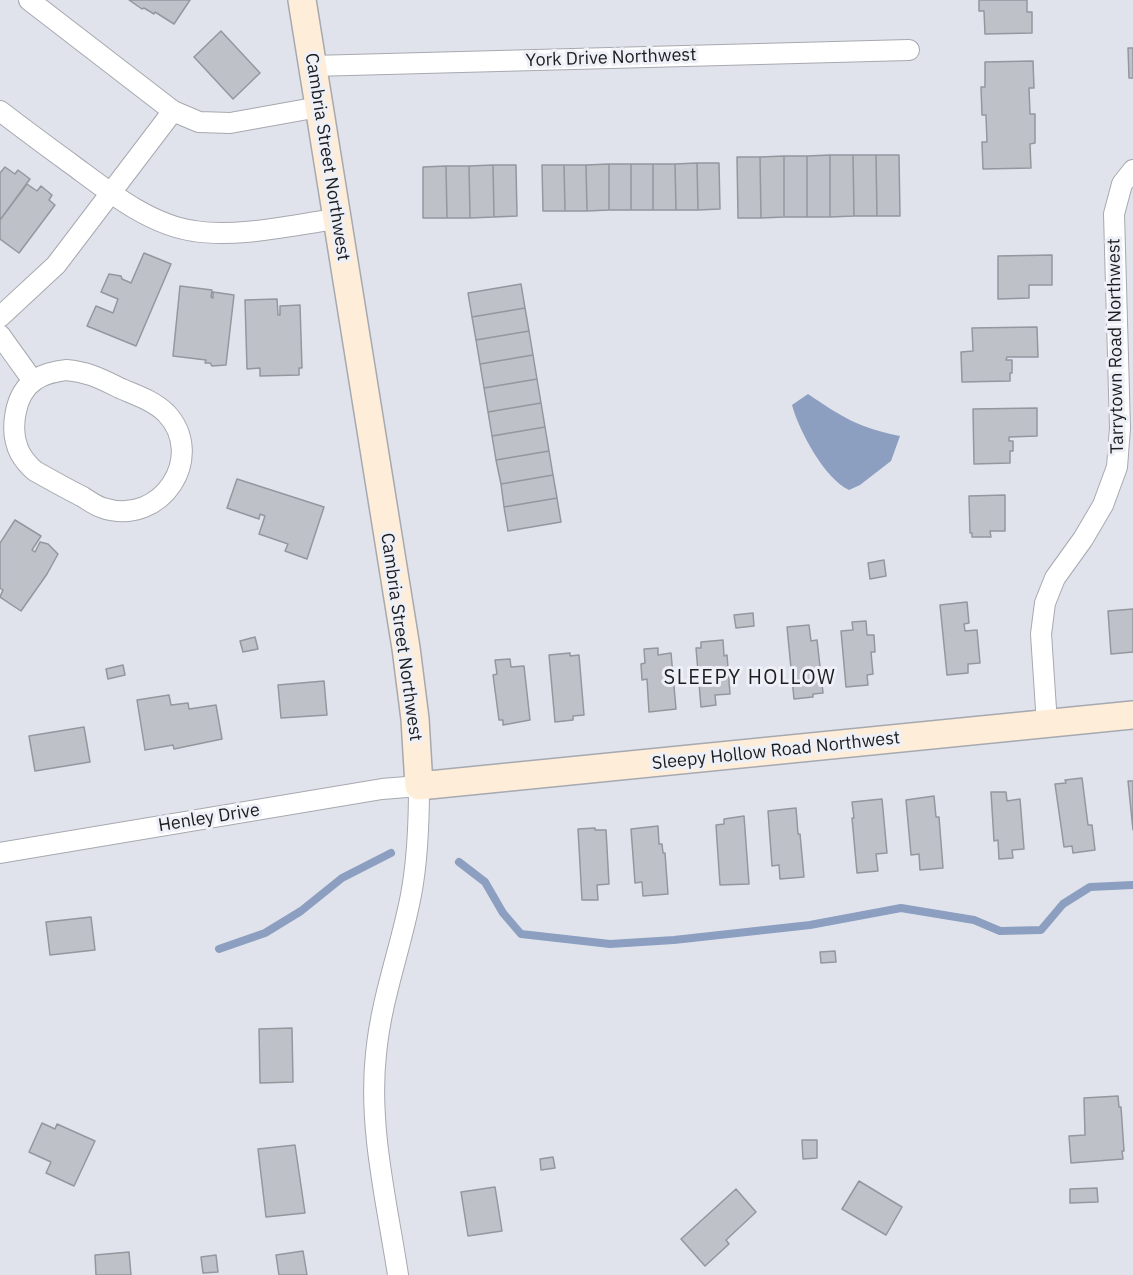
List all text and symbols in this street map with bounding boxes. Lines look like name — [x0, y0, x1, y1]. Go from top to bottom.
street label: York Drive Northwest — [525, 44, 697, 72]
street label: Cambria Street Northwest — [300, 52, 354, 262]
street label: Tarrytown Road Northwest — [1103, 238, 1129, 454]
street label: Cambria Street Northwest — [376, 531, 426, 743]
district label: SLEEPY HOLLOW — [664, 666, 836, 690]
street label: Sleepy Hollow Road Northwest — [651, 727, 901, 775]
street label: Henley Drive — [157, 799, 261, 837]

